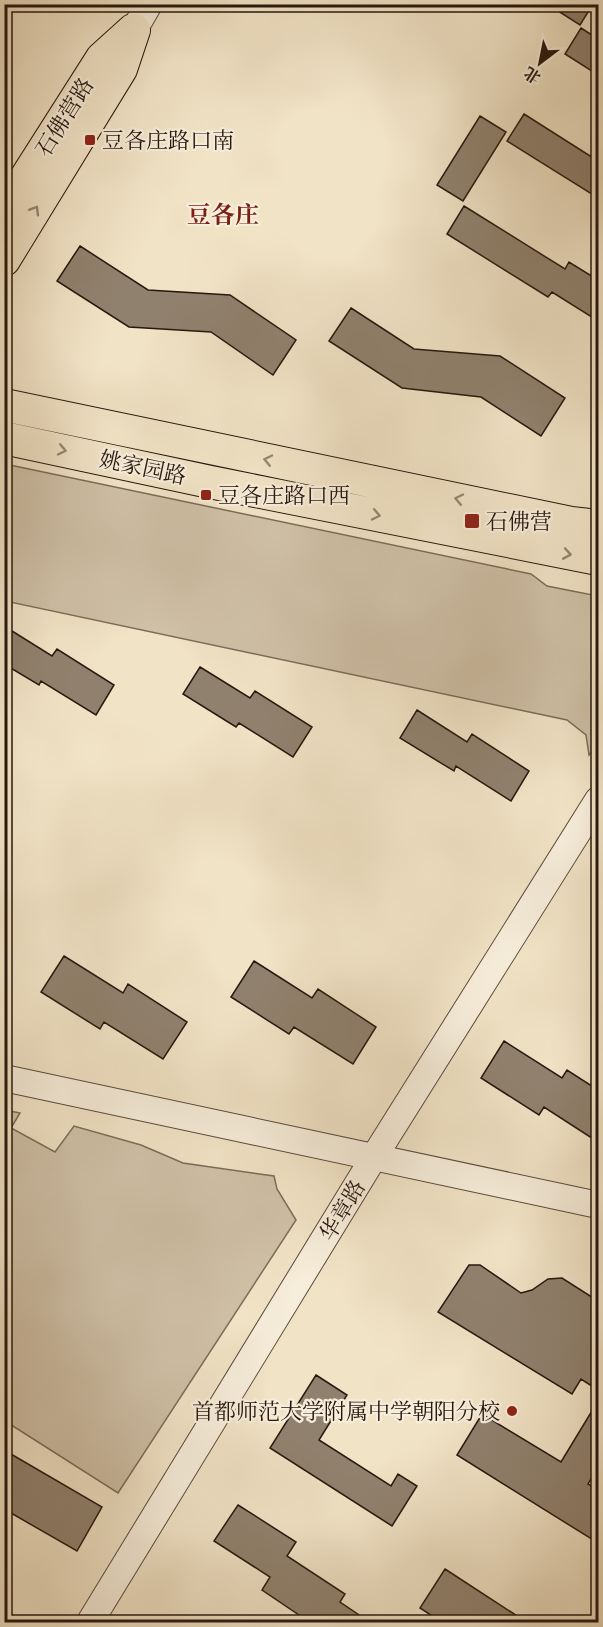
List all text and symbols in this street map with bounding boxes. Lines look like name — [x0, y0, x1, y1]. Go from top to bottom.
north arrow — [510, 33, 570, 93]
text: 北 — [520, 60, 546, 88]
street label: 石佛营路 — [30, 73, 103, 164]
place label: 豆各庄路口南 — [102, 127, 234, 159]
marker: 豆各庄路口南 — [83, 133, 97, 147]
district label: 豆各庄 — [187, 200, 259, 234]
one-way arrow — [28, 206, 40, 216]
one-way arrow — [56, 443, 66, 456]
street label: 姚家园路 — [96, 445, 189, 495]
one-way arrow — [263, 454, 273, 467]
place label: 豆各庄路口西 — [218, 482, 350, 514]
marker: 豆各庄路口西 — [199, 488, 213, 502]
one-way arrow — [454, 494, 464, 507]
one-way arrow — [371, 508, 381, 521]
place label: 石佛营 — [486, 508, 552, 540]
marker: 石佛营 — [463, 512, 481, 530]
one-way arrow — [562, 547, 572, 560]
street label: 华章路 — [314, 1175, 375, 1248]
place label: 首都师范大学附属中学朝阳分校 — [192, 1398, 500, 1430]
marker: 首都师范大学附属中学朝阳分校 — [505, 1404, 519, 1418]

